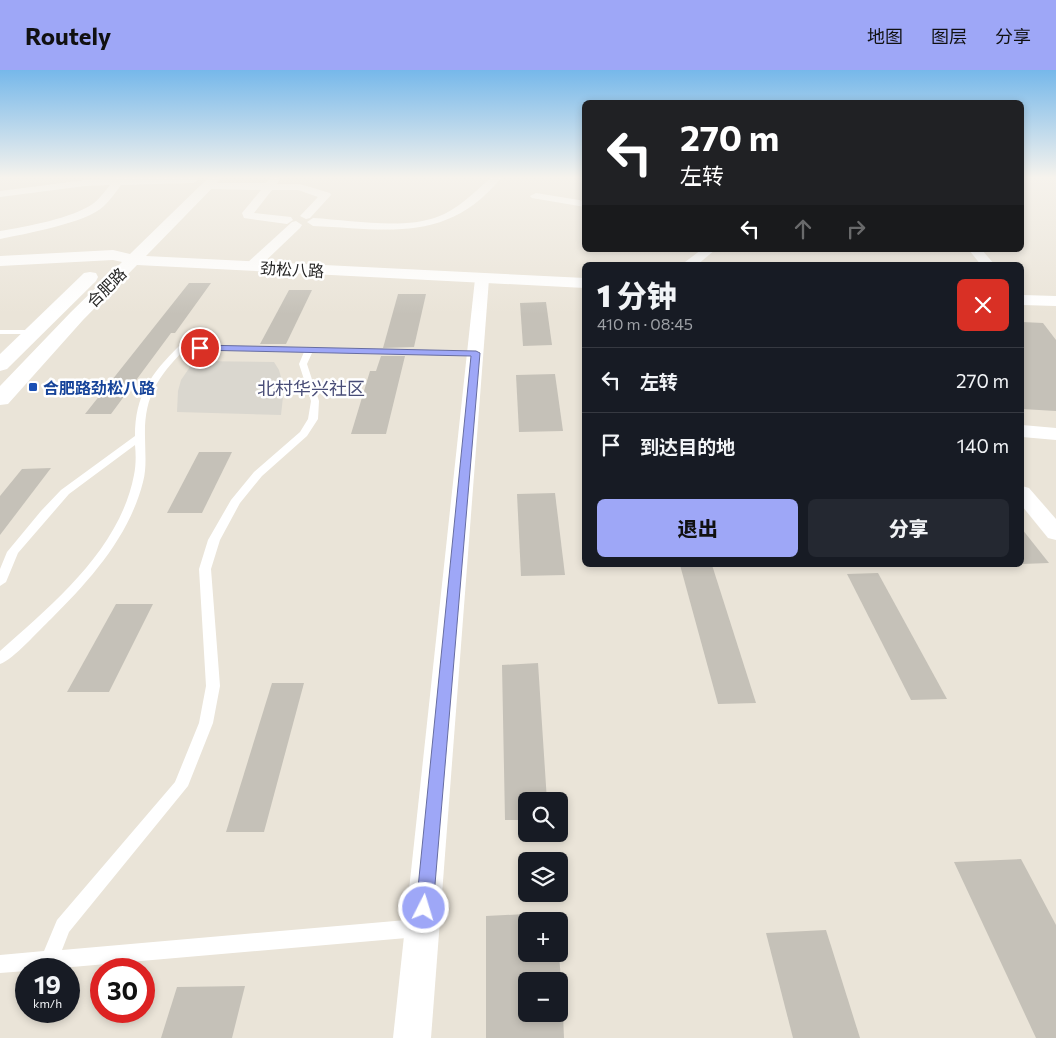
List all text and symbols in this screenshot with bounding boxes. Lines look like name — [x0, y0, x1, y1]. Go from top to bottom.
text: Routely — [25, 21, 111, 50]
text: 地图 — [867, 25, 903, 47]
text: 图层 — [931, 25, 967, 47]
text: 分享 — [995, 25, 1031, 47]
text: 270 m — [680, 115, 779, 158]
icon: left — [597, 120, 662, 185]
text: 左转 — [680, 162, 724, 189]
icon: left — [736, 215, 764, 243]
icon: ahead — [789, 215, 817, 243]
icon: right — [842, 215, 870, 243]
street label: 劲松八路 — [260, 258, 324, 280]
street label: 合肥路 — [82, 263, 130, 311]
text: 1 分钟 — [597, 276, 677, 313]
button: close — [957, 279, 1009, 331]
text: 410 m · 08:45 — [597, 314, 693, 333]
pin — [179, 327, 221, 369]
icon: arrive — [186, 334, 214, 362]
icon: left — [597, 366, 625, 394]
text: 270 m — [956, 369, 1009, 392]
text: 左转 — [640, 370, 678, 393]
district label: 北村华兴社区 — [257, 377, 365, 399]
place label: 合肥路劲松八路 — [43, 378, 155, 397]
marker: 合肥路劲松八路 — [27, 381, 39, 393]
icon: arrive — [597, 431, 625, 459]
text: 140 m — [957, 434, 1009, 457]
text: 到达目的地 — [640, 435, 735, 458]
button: 退出 — [597, 499, 798, 557]
button: 分享 — [808, 499, 1009, 557]
map controls — [518, 792, 568, 1022]
button: search — [518, 792, 568, 842]
button: layers — [518, 852, 568, 902]
position arrow — [397, 881, 449, 933]
button: + — [518, 912, 568, 962]
speed limit sign: 30 — [90, 958, 155, 1023]
text: 19 — [34, 969, 61, 999]
button: − — [518, 972, 568, 1022]
text: km/h — [33, 996, 62, 1010]

